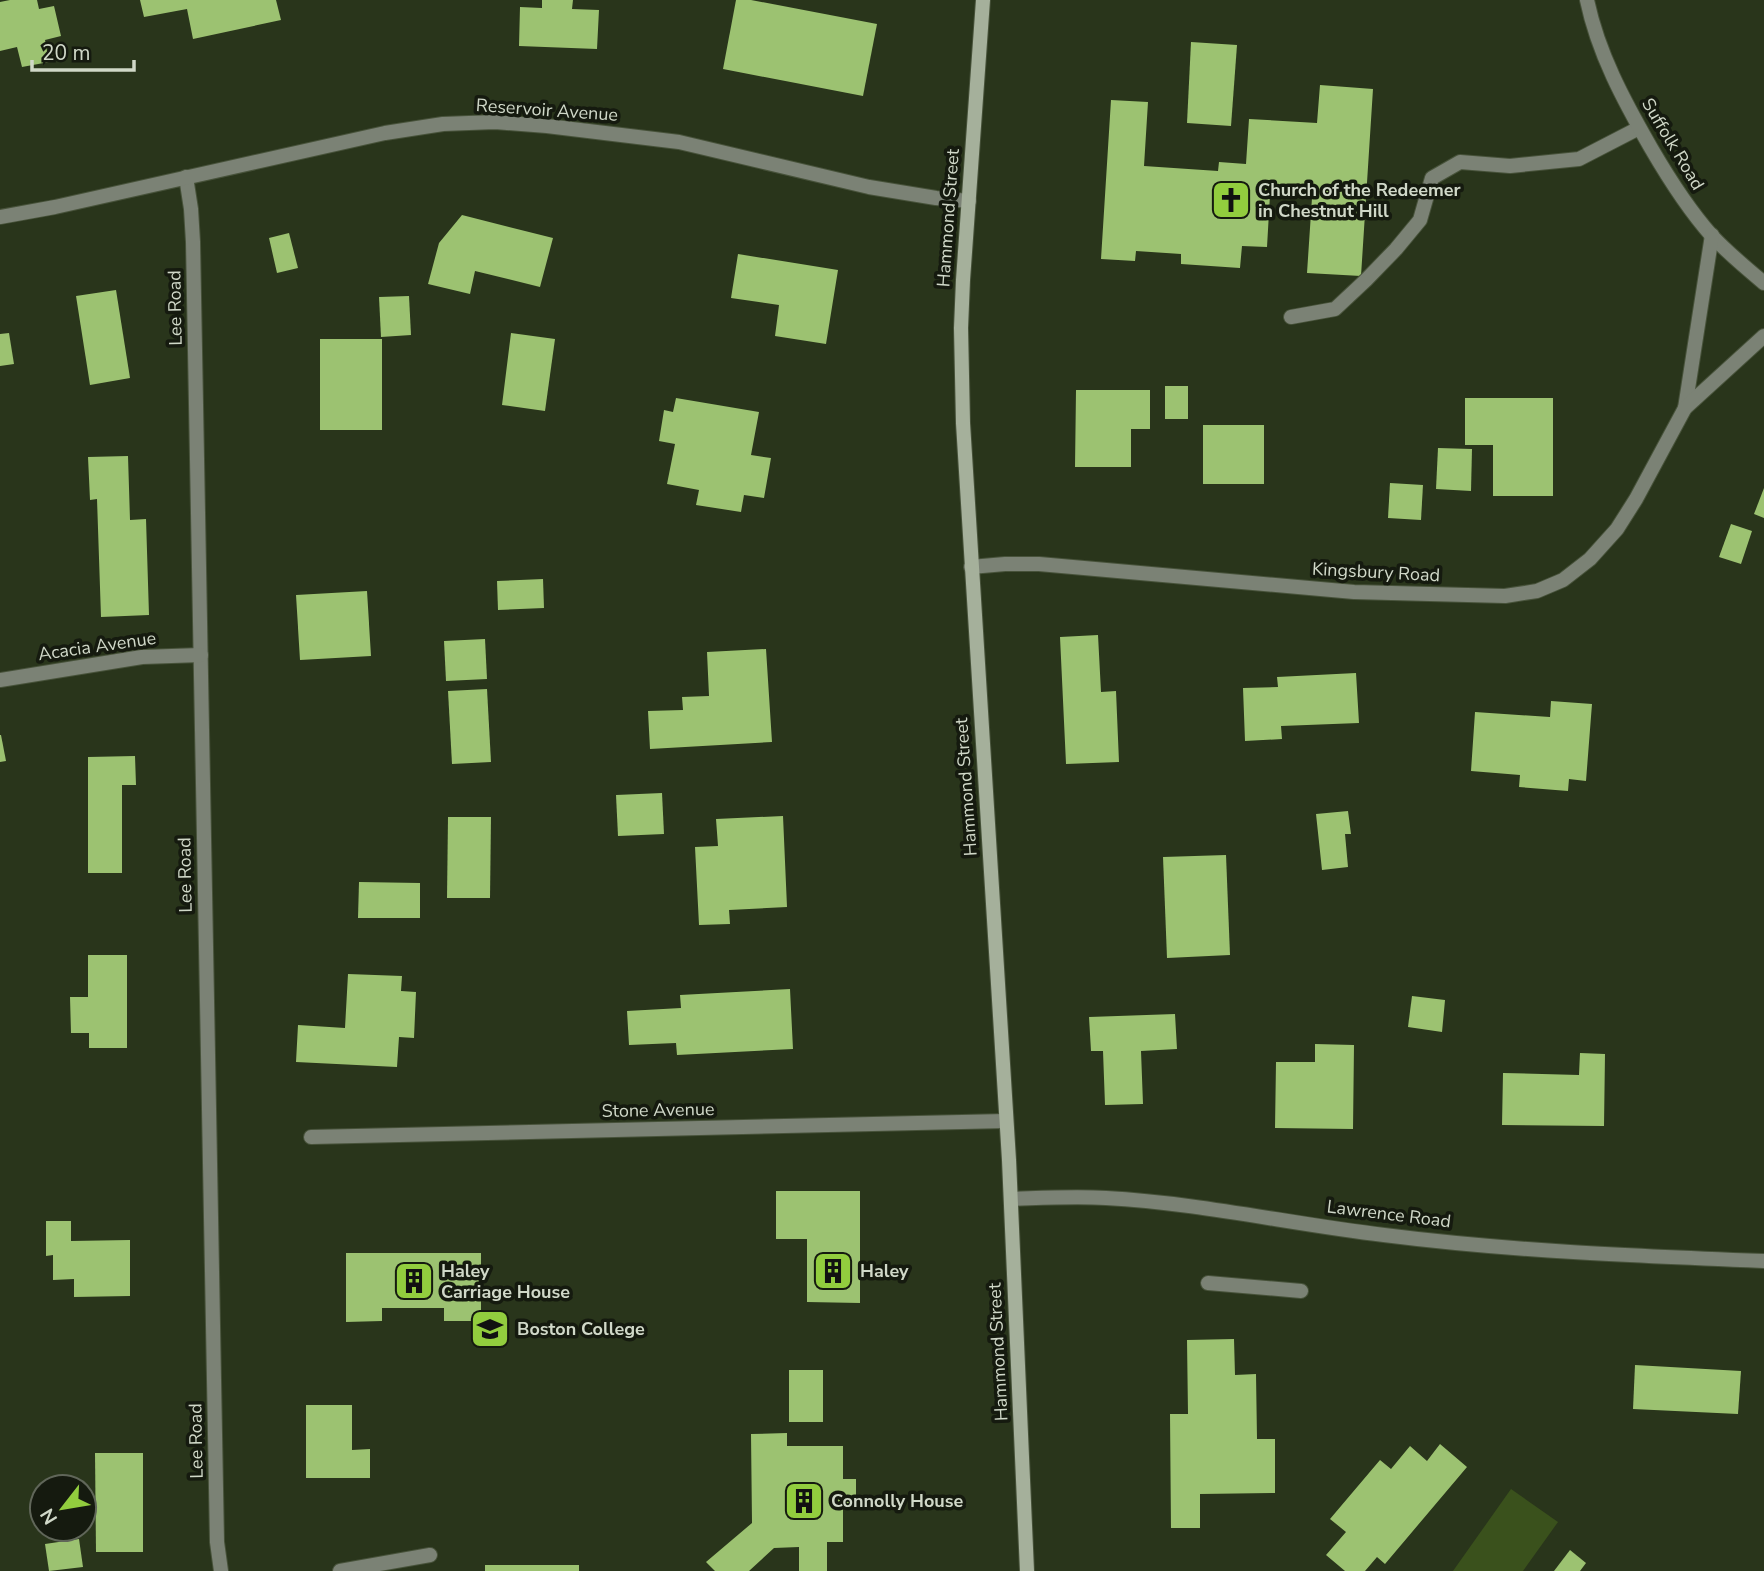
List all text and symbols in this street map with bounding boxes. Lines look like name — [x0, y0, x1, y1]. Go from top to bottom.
scale bar — [32, 28, 133, 72]
text: 20 m — [42, 39, 91, 67]
street label: Reservoir Avenue — [475, 93, 619, 127]
street label: Suffolk Road — [1636, 93, 1710, 195]
street label: Hammond Street — [931, 147, 965, 288]
place label: Church of the Redeemer in Chestnut Hill — [1258, 178, 1461, 223]
church icon: Church of the Redeemer in Chestnut Hill — [1210, 179, 1252, 221]
street label: Lee Road — [162, 270, 188, 346]
street label: Kingsbury Road — [1311, 557, 1441, 587]
street label: Acacia Avenue — [37, 626, 157, 666]
street label: Hammond Street — [949, 716, 983, 857]
street label: Lee Road — [172, 837, 198, 913]
street label: Stone Avenue — [601, 1097, 715, 1123]
street label: Lawrence Road — [1326, 1194, 1452, 1234]
building icon: Haley — [812, 1250, 854, 1292]
place label: Haley Carriage House — [441, 1259, 570, 1304]
place label: Haley — [860, 1259, 909, 1283]
building icon: Haley Carriage House — [393, 1260, 435, 1302]
street label: Hammond Street — [982, 1282, 1014, 1422]
school or university icon: Boston College — [469, 1308, 511, 1350]
place label: Boston College — [517, 1317, 645, 1341]
street label: Lee Road — [183, 1403, 209, 1479]
north arrow — [28, 1473, 98, 1543]
building icon: Connolly House — [783, 1480, 825, 1522]
place label: Connolly House — [831, 1489, 963, 1513]
text: N — [34, 1503, 64, 1529]

